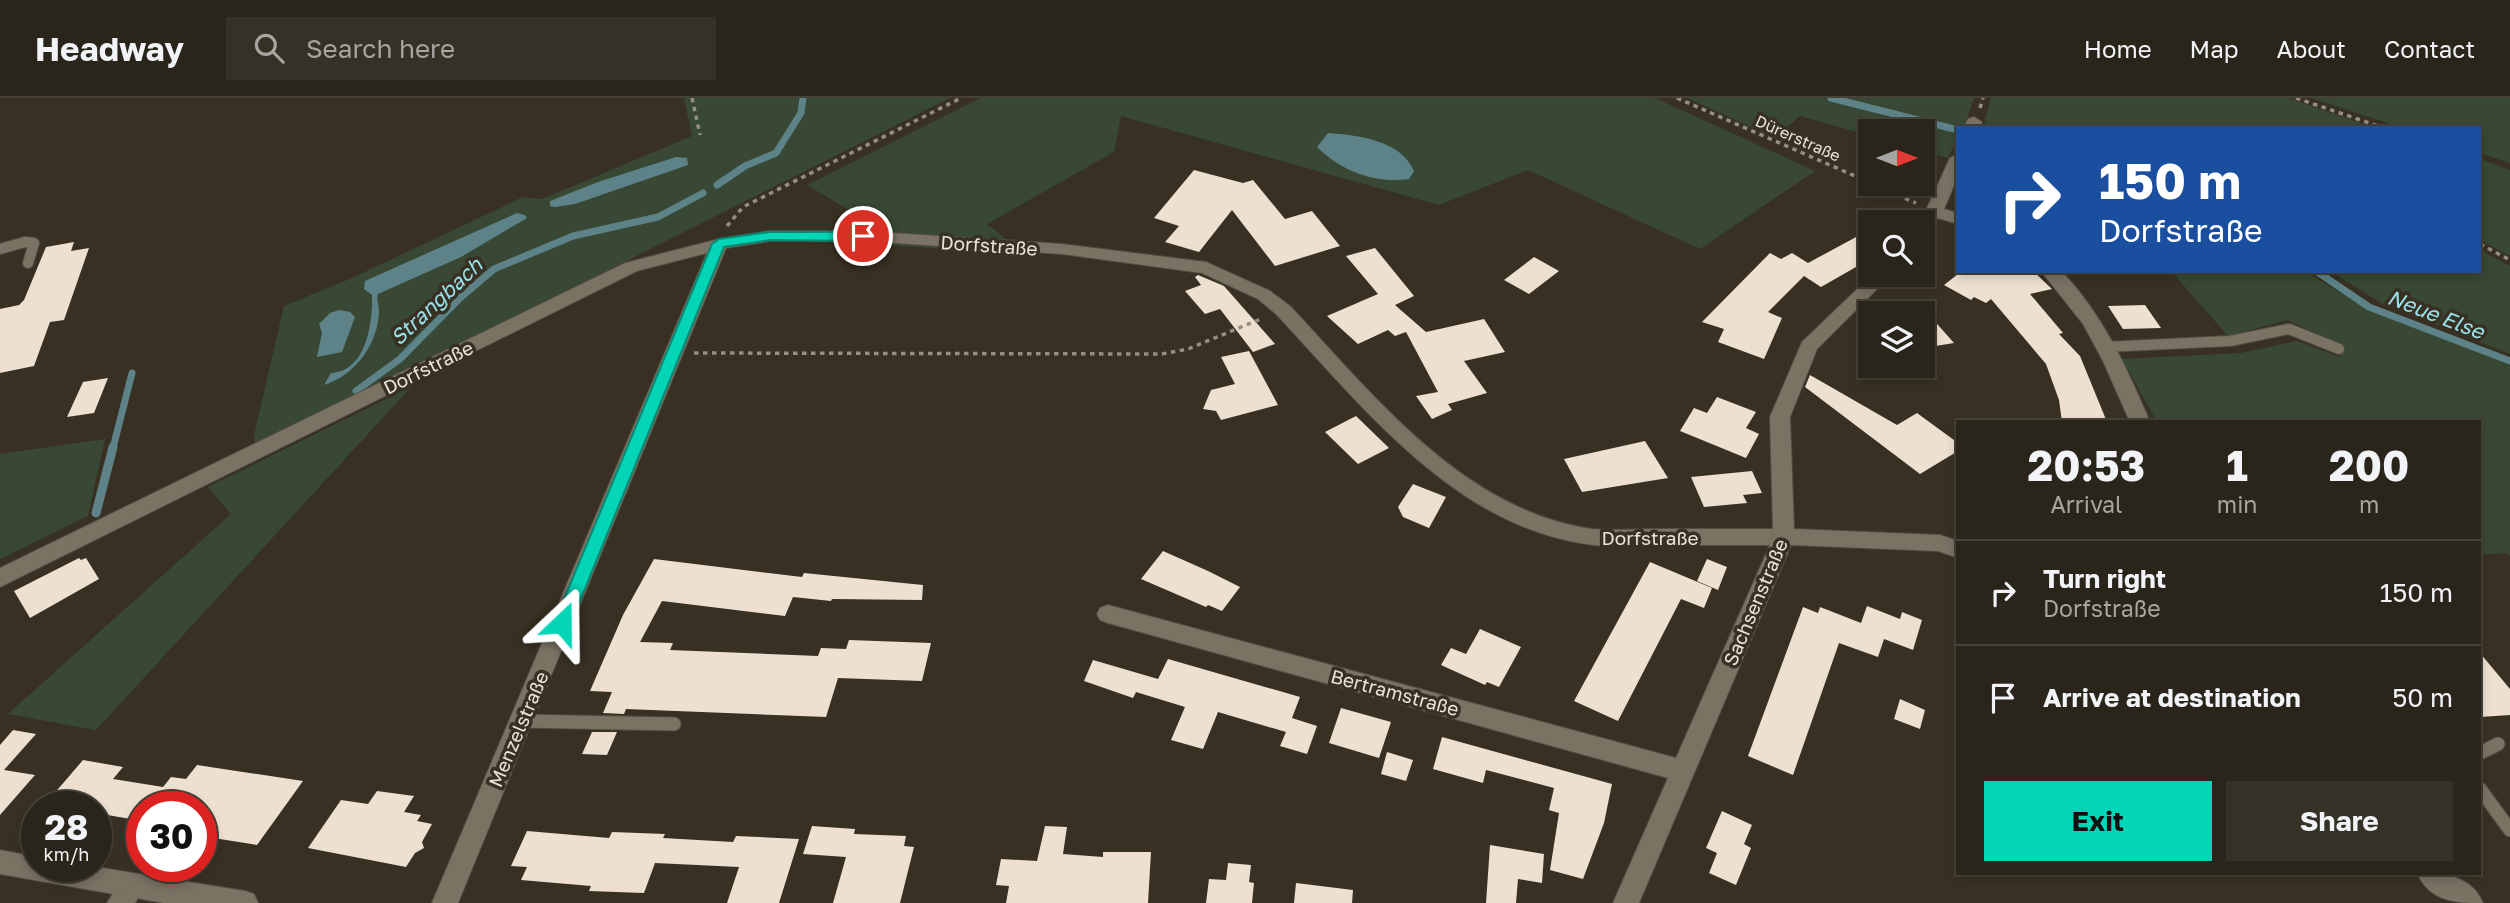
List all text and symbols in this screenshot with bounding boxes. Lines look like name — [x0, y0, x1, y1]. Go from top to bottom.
search box — [226, 17, 716, 80]
text: Headway — [35, 29, 184, 68]
icon: search — [250, 29, 288, 67]
text: Search here — [306, 33, 455, 64]
text: Home — [2084, 34, 2152, 63]
text: Map — [2190, 34, 2239, 63]
text: About — [2277, 34, 2346, 63]
text: Contact — [2384, 34, 2475, 63]
street label: Dürerstraße — [1752, 110, 1844, 166]
north arrow — [1858, 119, 1936, 196]
map controls — [1858, 119, 1935, 378]
text: 150 m — [2099, 151, 2241, 210]
icon: right — [1984, 154, 2075, 245]
pin — [833, 206, 893, 266]
button: search — [1858, 210, 1935, 287]
text: Dorfstraße — [2099, 211, 2263, 249]
icon: arrive — [844, 217, 882, 255]
street label: Dorfstraße — [940, 230, 1038, 260]
water label: Strangbach — [385, 251, 488, 350]
water label: Neue Else — [2384, 284, 2490, 345]
button: layers — [1858, 301, 1935, 378]
street label: Dorfstraße — [379, 335, 477, 399]
text: 20:53 — [2028, 440, 2145, 490]
text: 1 — [2226, 440, 2248, 490]
text: 200 — [2329, 440, 2409, 490]
text: Arrival — [2050, 490, 2122, 518]
text: min — [2217, 490, 2258, 518]
text: m — [2359, 490, 2379, 518]
street label: Dorfstraße — [1601, 526, 1699, 549]
street label: Sachsenstraße — [1718, 535, 1792, 669]
text: Turn right — [2043, 563, 2166, 594]
icon: right — [1984, 574, 2022, 612]
text: 150 m — [2380, 577, 2453, 608]
position arrow — [525, 586, 599, 660]
text: Dorfstraße — [2043, 594, 2161, 622]
street label: Bertramstraße — [1328, 664, 1462, 720]
street label: Menzelstraße — [483, 668, 553, 790]
icon: arrive — [1984, 679, 2022, 717]
text: Arrive at destination — [2043, 682, 2301, 713]
text: 50 m — [2392, 682, 2453, 713]
button: Exit — [1984, 781, 2212, 861]
button: Share — [2226, 781, 2453, 861]
speed limit sign: 30 — [126, 791, 217, 882]
text: 28 — [45, 806, 88, 848]
text: km/h — [44, 843, 89, 865]

